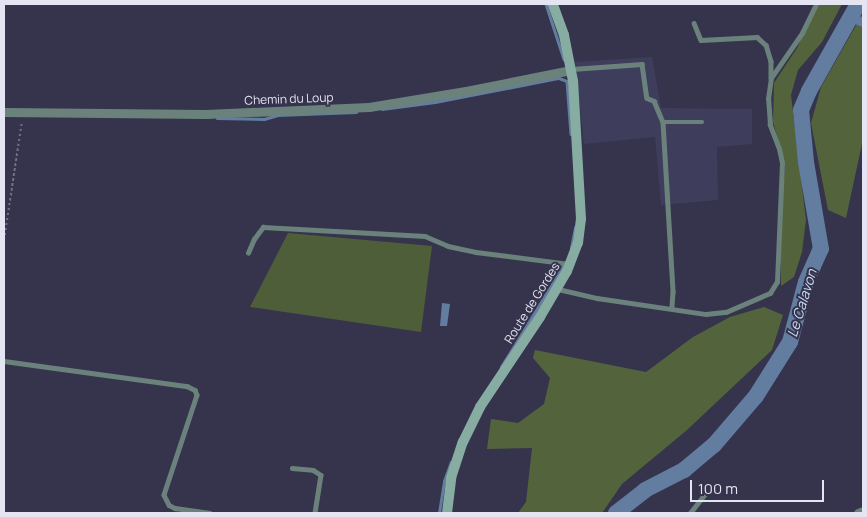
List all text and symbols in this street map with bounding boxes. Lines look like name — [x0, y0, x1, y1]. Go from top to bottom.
street label: Chemin du Loup — [244, 90, 334, 108]
street label: Route de Gordes — [501, 260, 563, 346]
water label: Le Calavon — [784, 267, 820, 339]
scale bar — [692, 470, 826, 502]
text: 100 m — [698, 478, 738, 499]

